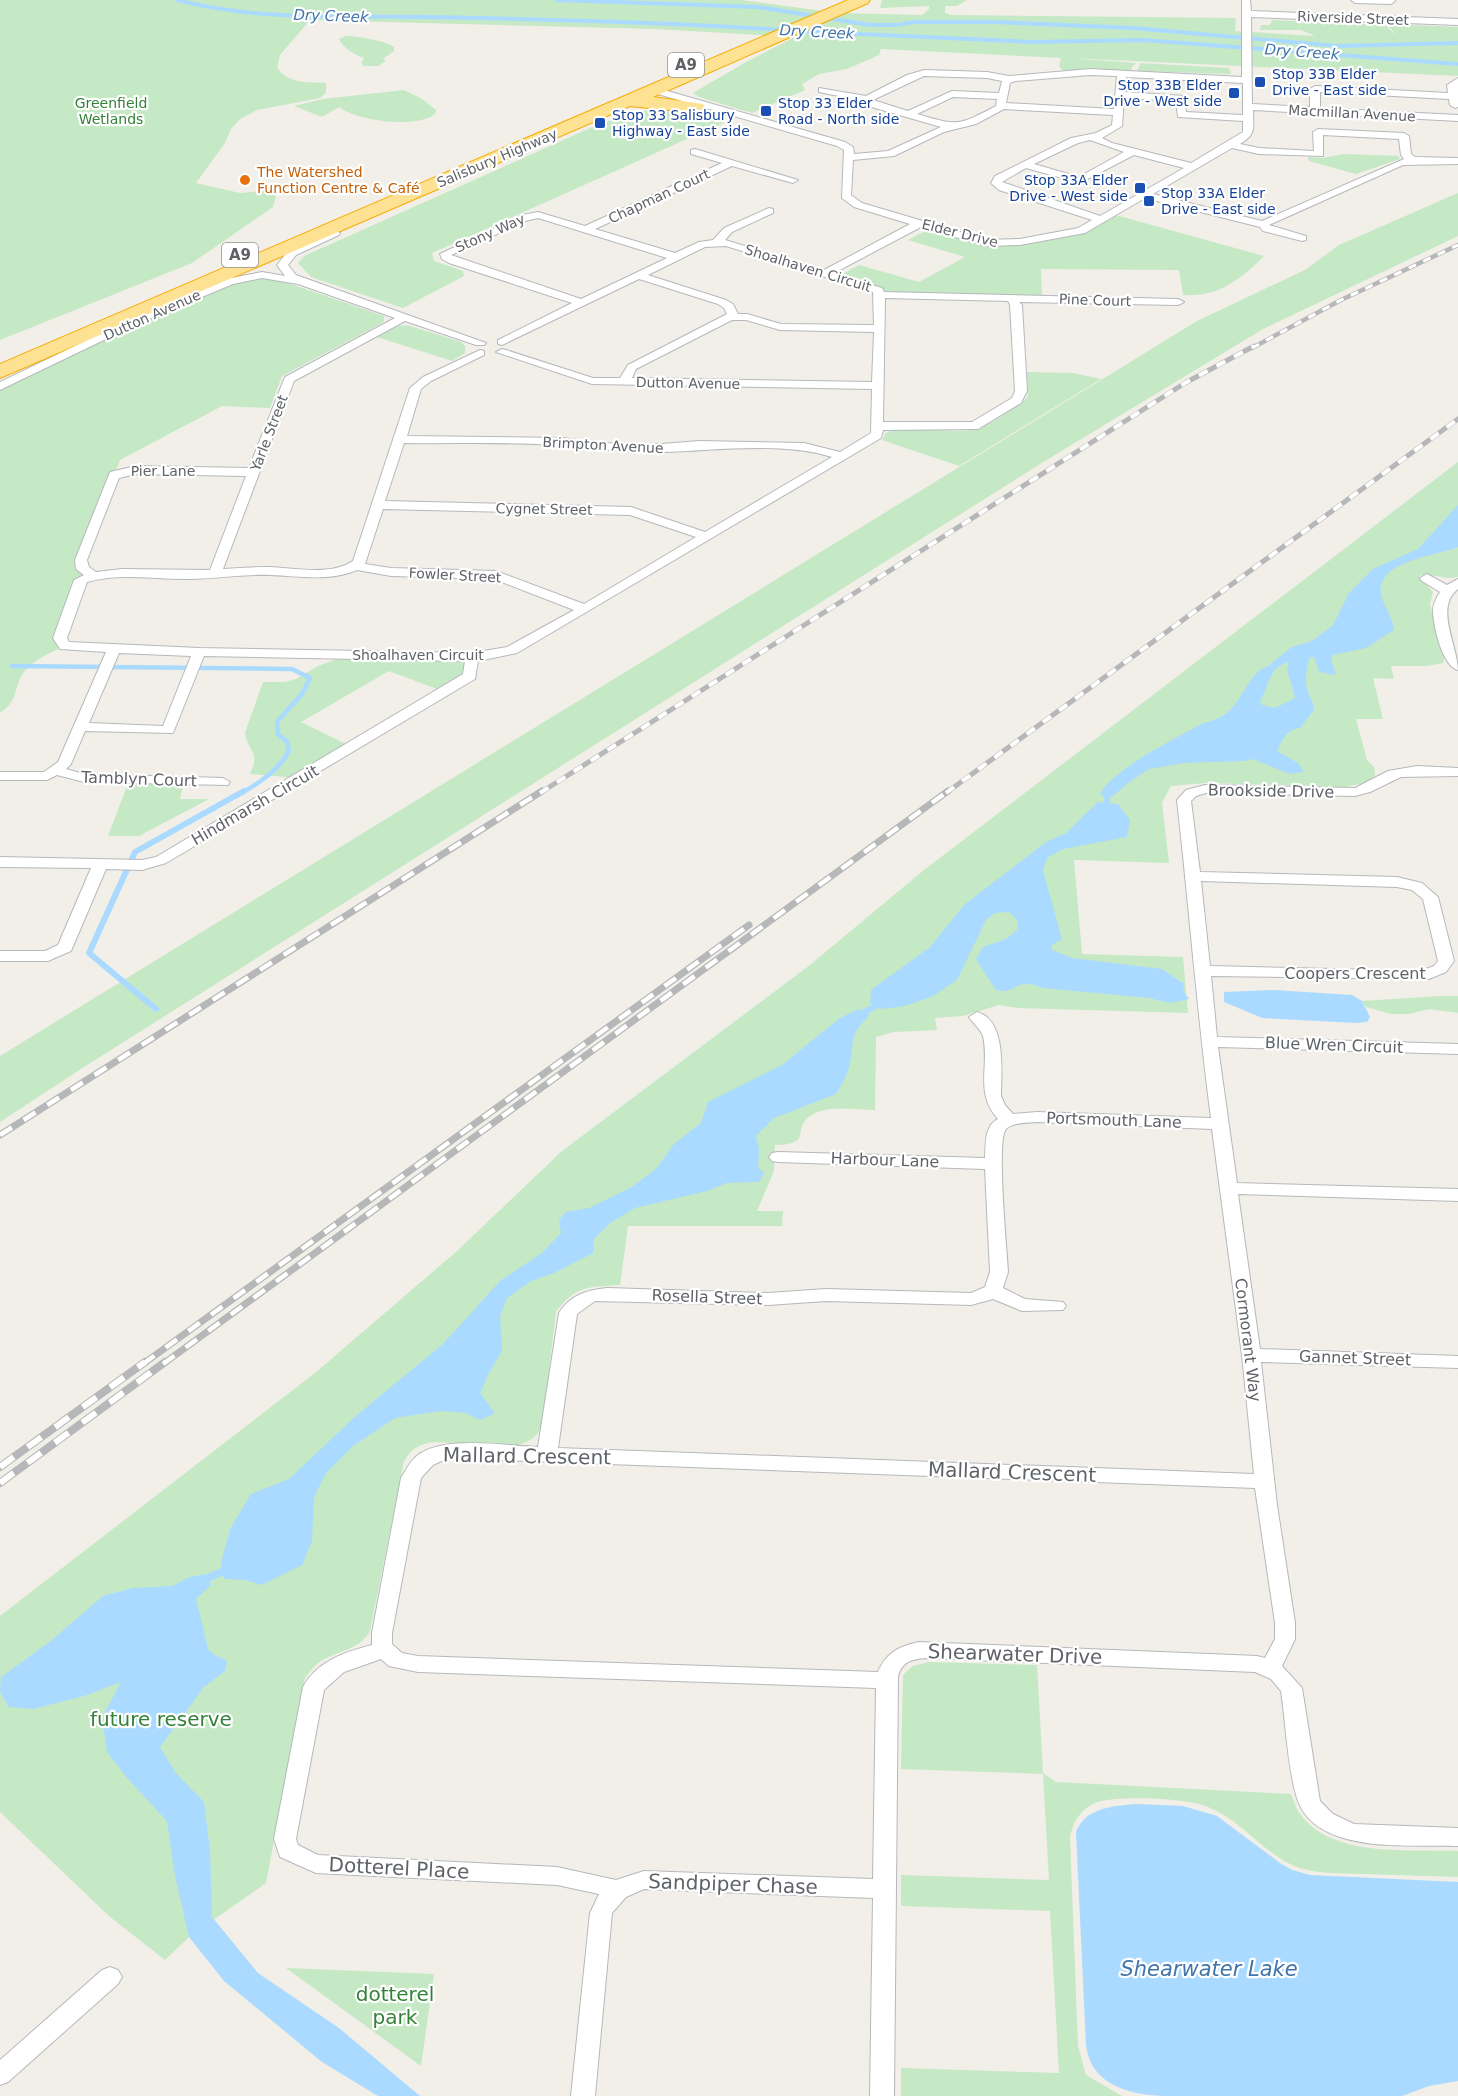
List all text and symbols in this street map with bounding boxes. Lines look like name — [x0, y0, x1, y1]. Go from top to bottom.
water label: Dry Creek — [293, 6, 370, 26]
street label: Riverside Street — [1297, 8, 1410, 28]
water label: Dry Creek — [779, 21, 856, 43]
water label: Dry Creek — [1264, 40, 1341, 64]
road number: A9 — [668, 53, 704, 77]
place label: Stop 33B Elder Drive - East side — [1272, 66, 1387, 98]
marker: Stop 33B Elder Drive - East side — [1253, 75, 1267, 89]
place label: Stop 33B Elder Drive - West side — [1103, 77, 1222, 109]
marker: Stop 33B Elder Drive - West side — [1227, 86, 1241, 100]
park label: Greenfield Wetlands — [75, 95, 147, 127]
place label: Stop 33 Elder Road - North side — [778, 95, 899, 127]
street label: Macmillan Avenue — [1288, 102, 1416, 124]
marker: Stop 33 Elder Road - North side — [759, 104, 773, 118]
place label: Stop 33 Salisbury Highway - East side — [612, 107, 750, 139]
marker: Stop 33 Salisbury Highway - East side — [593, 116, 607, 130]
street label: Salisbury Highway — [434, 125, 560, 191]
place label: The Watershed Function Centre & Café — [256, 164, 420, 196]
street label: Chapman Court — [606, 165, 713, 227]
place label: Stop 33A Elder Drive - West side — [1009, 172, 1128, 204]
marker: The Watershed Function Centre & Café — [238, 173, 252, 187]
marker: Stop 33A Elder Drive - West side — [1133, 181, 1147, 195]
place label: Stop 33A Elder Drive - East side — [1161, 185, 1276, 217]
marker: Stop 33A Elder Drive - East side — [1142, 194, 1156, 208]
street label: Stony Way — [453, 211, 527, 255]
street label: Elder Drive — [920, 216, 1000, 250]
street label: Shoalhaven Circuit — [743, 241, 874, 295]
road number: A9 — [222, 243, 258, 267]
street label: Dutton Avenue — [101, 286, 203, 344]
street label: Pine Court — [1059, 291, 1132, 309]
street label: Dutton Avenue — [636, 374, 740, 392]
street label: Yarle Street — [247, 392, 291, 474]
street label: Brimpton Avenue — [542, 434, 664, 456]
street label: Pier Lane — [131, 463, 195, 479]
street label: Cygnet Street — [495, 500, 593, 518]
street label: Fowler Street — [408, 565, 502, 585]
street label: Shoalhaven Circuit — [352, 647, 484, 663]
street label: Hindmarsh Circuit — [188, 761, 322, 849]
street label: Tamblyn Court — [80, 767, 197, 791]
street label: Brookside Drive — [1208, 780, 1334, 802]
street label: Coopers Crescent — [1284, 964, 1426, 983]
street label: Blue Wren Circuit — [1265, 1033, 1403, 1057]
street label: Portsmouth Lane — [1046, 1108, 1182, 1132]
street label: Harbour Lane — [830, 1149, 940, 1171]
street label: Cormorant Way — [1231, 1277, 1265, 1403]
street label: Rosella Street — [651, 1286, 763, 1308]
street label: Gannet Street — [1299, 1347, 1411, 1369]
street label: Mallard Crescent — [443, 1443, 611, 1469]
street label: Mallard Crescent — [928, 1457, 1097, 1487]
street label: Shearwater Drive — [927, 1639, 1103, 1669]
park label: future reserve — [90, 1707, 232, 1731]
street label: Dotterel Place — [328, 1852, 470, 1884]
street label: Sandpiper Chase — [648, 1869, 818, 1899]
water label: Shearwater Lake — [1120, 1957, 1298, 1981]
park label: dotterel park — [356, 1982, 434, 2029]

